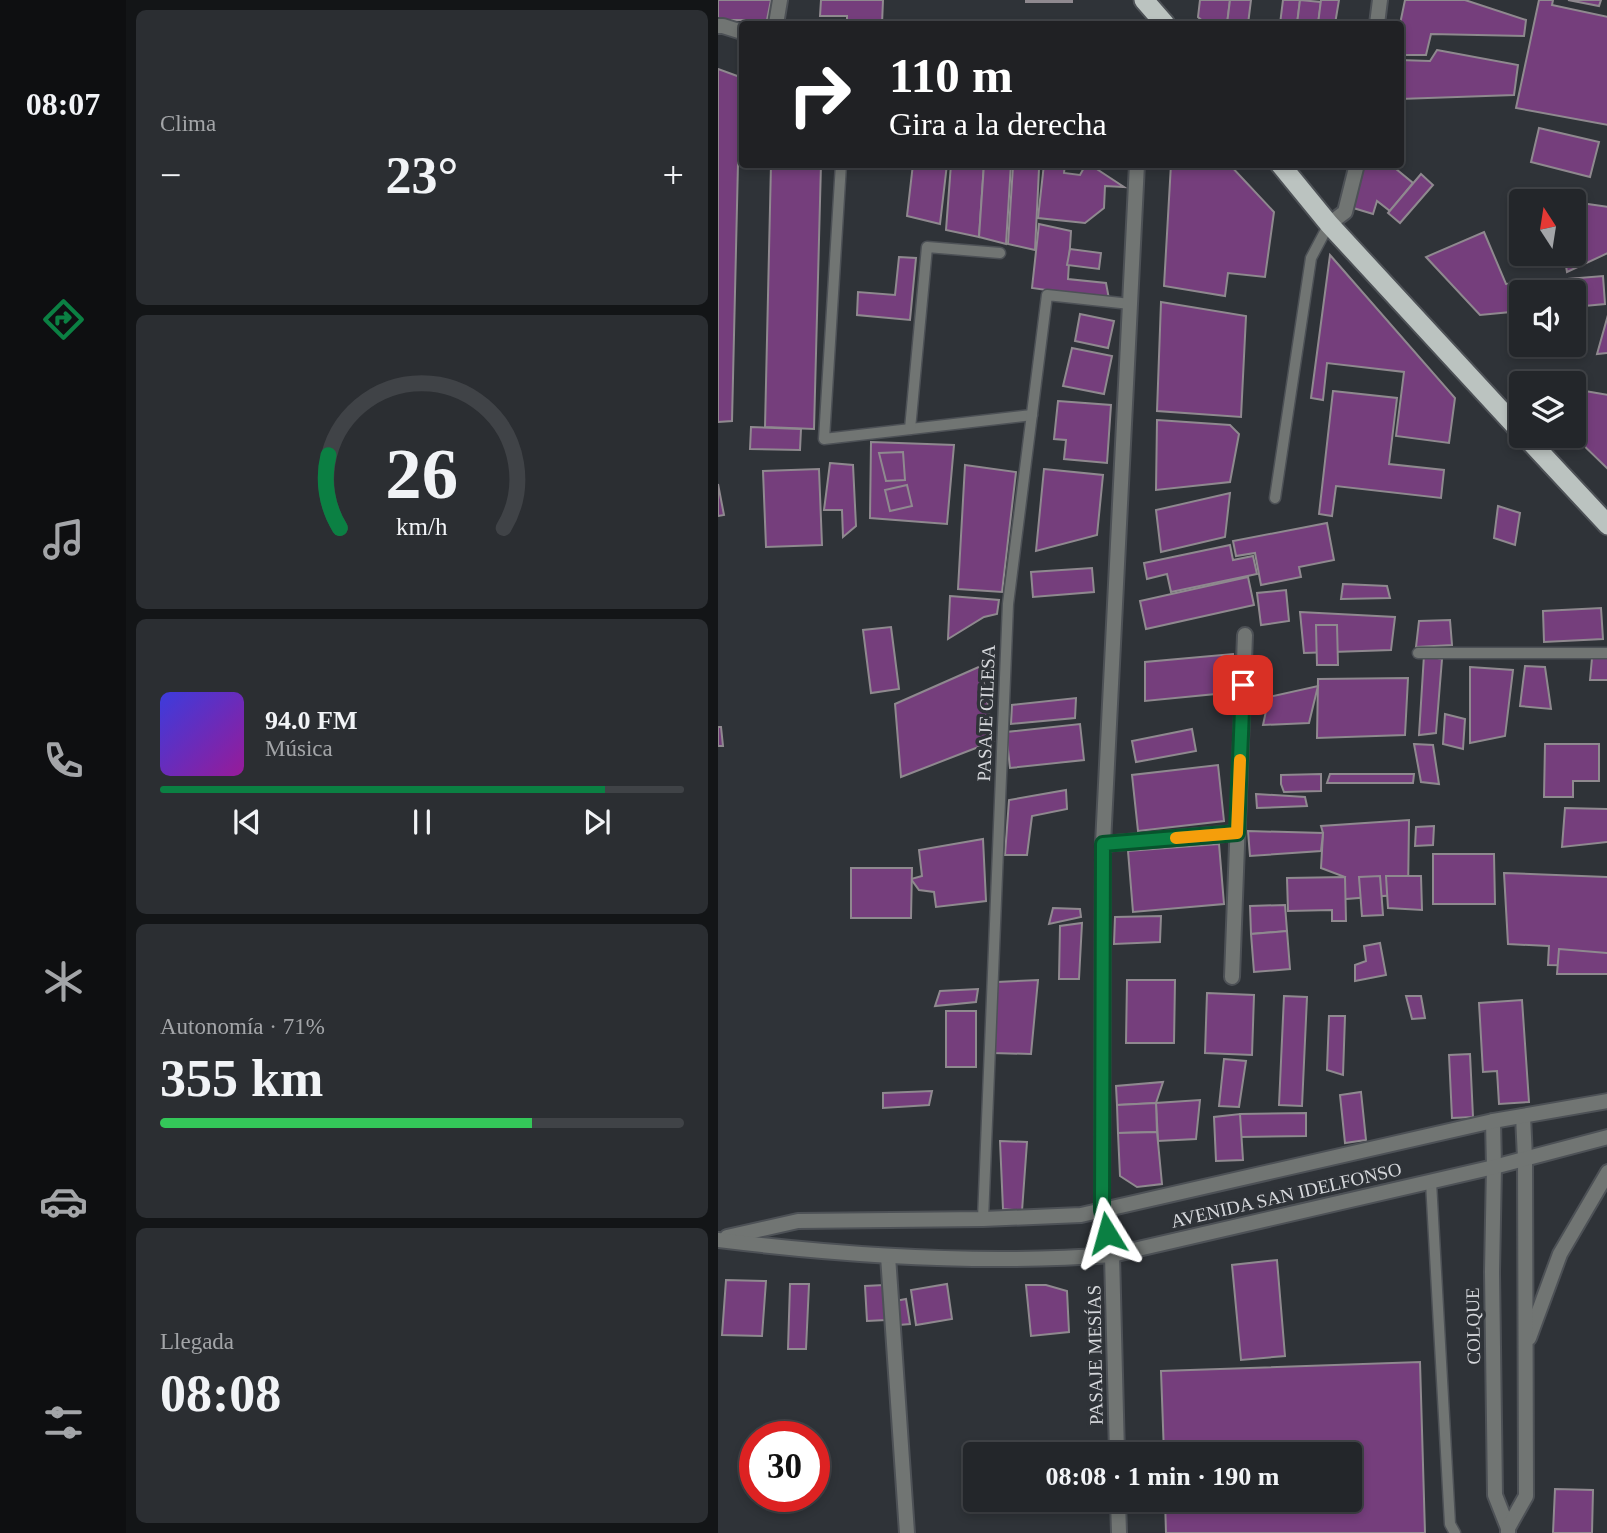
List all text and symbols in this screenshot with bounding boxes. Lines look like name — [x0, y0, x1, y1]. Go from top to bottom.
text: 110 m — [889, 48, 1013, 103]
icon: right — [774, 49, 865, 140]
text: 08:07 — [26, 86, 100, 122]
text: Gira a la derecha — [889, 106, 1107, 142]
text: Clima — [160, 111, 216, 136]
text: 23° — [386, 147, 458, 204]
text: − — [160, 154, 181, 196]
text: + — [663, 154, 684, 196]
north arrow — [1509, 189, 1586, 266]
map controls — [1509, 189, 1586, 448]
button: sound — [1509, 280, 1586, 357]
icon: directions — [39, 295, 88, 344]
button: layers — [1509, 371, 1586, 448]
text: 26 — [386, 433, 458, 514]
text: km/h — [396, 513, 448, 540]
icon: music — [39, 515, 88, 564]
street label: PASAJE CILESA — [973, 644, 999, 782]
pin — [1213, 655, 1273, 715]
icon: arrive — [1224, 666, 1262, 704]
text: 94.0 FM — [265, 706, 357, 735]
icon: phone — [39, 736, 88, 785]
text: Música — [265, 736, 333, 761]
icon: previous — [228, 803, 266, 841]
icon: pause — [403, 803, 441, 841]
icon: next — [578, 803, 616, 841]
icon: climate — [39, 957, 88, 1006]
text: Autonomía · 71% — [160, 1014, 325, 1039]
text: 355 km — [160, 1050, 323, 1107]
street label: AVENIDA SAN IDELFONSO — [1169, 1158, 1403, 1232]
icon: car — [39, 1177, 88, 1226]
position arrow — [1070, 1196, 1144, 1270]
street label: PASAJE MESÍAS — [1083, 1285, 1107, 1425]
street label: COLQUE — [1462, 1287, 1484, 1365]
text: Llegada — [160, 1329, 234, 1354]
text: 08:08 — [160, 1365, 281, 1422]
icon: filters — [39, 1398, 88, 1447]
speed limit sign: 30 — [739, 1421, 830, 1512]
text: 08:08 · 1 min · 190 m — [1046, 1462, 1280, 1491]

